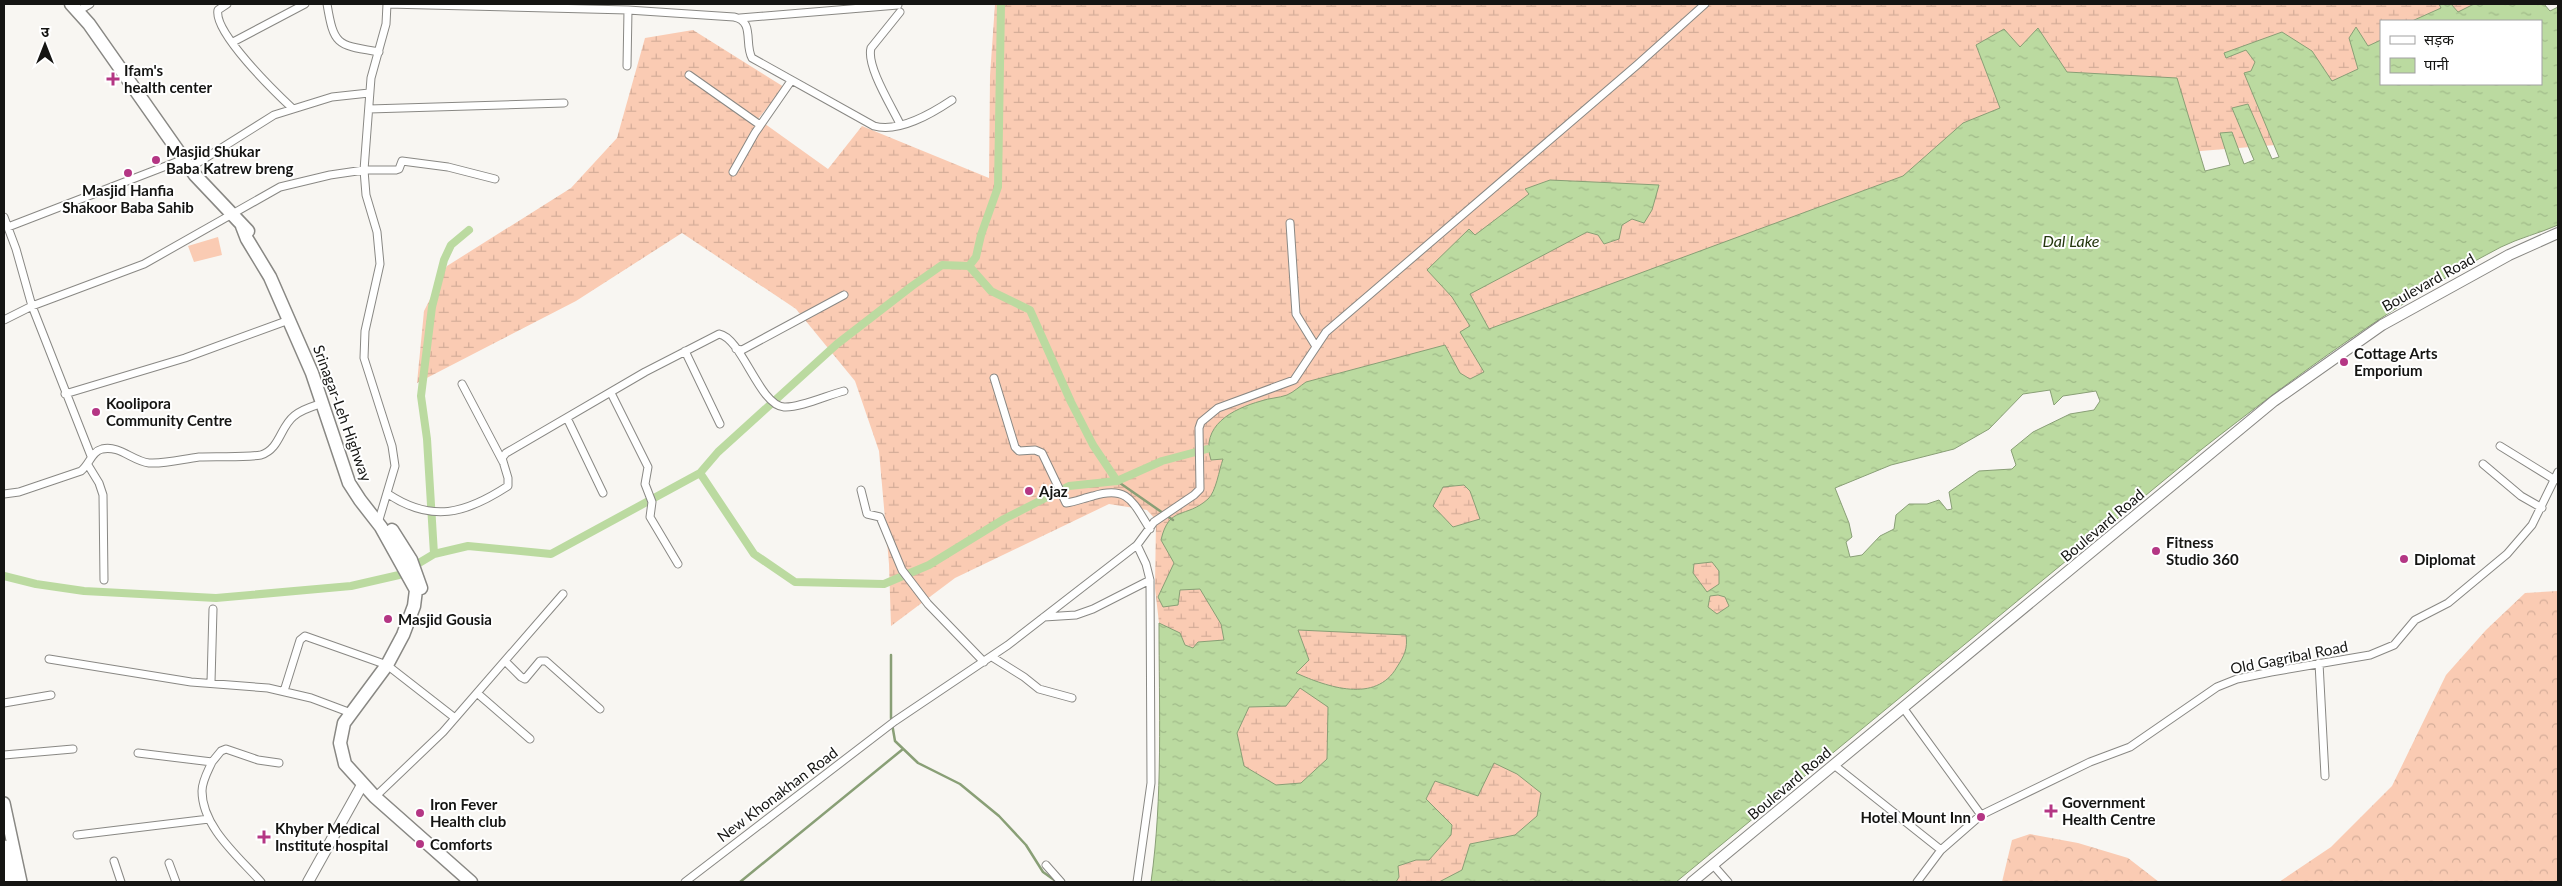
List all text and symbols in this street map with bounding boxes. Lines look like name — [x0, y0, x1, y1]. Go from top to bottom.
north arrow — [20, 20, 70, 70]
legend — [2380, 20, 2542, 85]
text: उ — [41, 23, 50, 40]
text: सड़क — [2424, 30, 2454, 48]
text: पानी — [2424, 55, 2450, 73]
place label: Ifam's health center — [124, 61, 212, 96]
marker: Ifam's health center — [106, 72, 120, 86]
place label: Masjid Shukar Baba Katrew breng — [166, 142, 294, 177]
marker: Masjid Shukar Baba Katrew breng — [150, 154, 162, 166]
marker: Masjid Hanfia Shakoor Baba Sahib — [122, 167, 134, 179]
place label: Masjid Hanfia Shakoor Baba Sahib — [62, 181, 194, 216]
water label: Dal Lake — [2042, 231, 2100, 250]
street label: Boulevard Road — [2378, 249, 2478, 315]
street label: Srinagar-Leh Highway — [310, 342, 376, 484]
place label: Cottage Arts Emporium — [2354, 344, 2438, 379]
marker: Cottage Arts Emporium — [2338, 356, 2350, 368]
place label: Koolipora Community Centre — [106, 394, 232, 429]
marker: Koolipora Community Centre — [90, 406, 102, 418]
place label: Ajaz — [1038, 482, 1068, 500]
marker: Ajaz — [1023, 485, 1035, 497]
street label: Boulevard Road — [2057, 485, 2147, 565]
place label: Fitness Studio 360 — [2166, 533, 2239, 568]
marker: Fitness Studio 360 — [2150, 545, 2162, 557]
place label: Diplomat — [2414, 550, 2476, 568]
marker: Diplomat — [2398, 553, 2410, 565]
place label: Masjid Gousia — [398, 610, 492, 628]
marker: Masjid Gousia — [382, 613, 394, 625]
street label: Old Gagribal Road — [2229, 637, 2349, 677]
street label: New Khonakhan Road — [713, 743, 841, 845]
street label: Boulevard Road — [1744, 743, 1834, 823]
place label: Government Health Centre — [2062, 793, 2155, 828]
place label: Iron Fever Health club — [430, 795, 506, 830]
marker: Government Health Centre — [2044, 804, 2058, 818]
marker: Iron Fever Health club — [414, 807, 426, 819]
place label: Hotel Mount Inn — [1860, 808, 1971, 826]
marker: Hotel Mount Inn — [1975, 811, 1987, 823]
place label: Khyber Medical Institute hospital — [275, 819, 388, 854]
marker: Khyber Medical Institute hospital — [257, 830, 271, 844]
place label: Comforts — [430, 835, 493, 853]
marker: Comforts — [414, 838, 426, 850]

